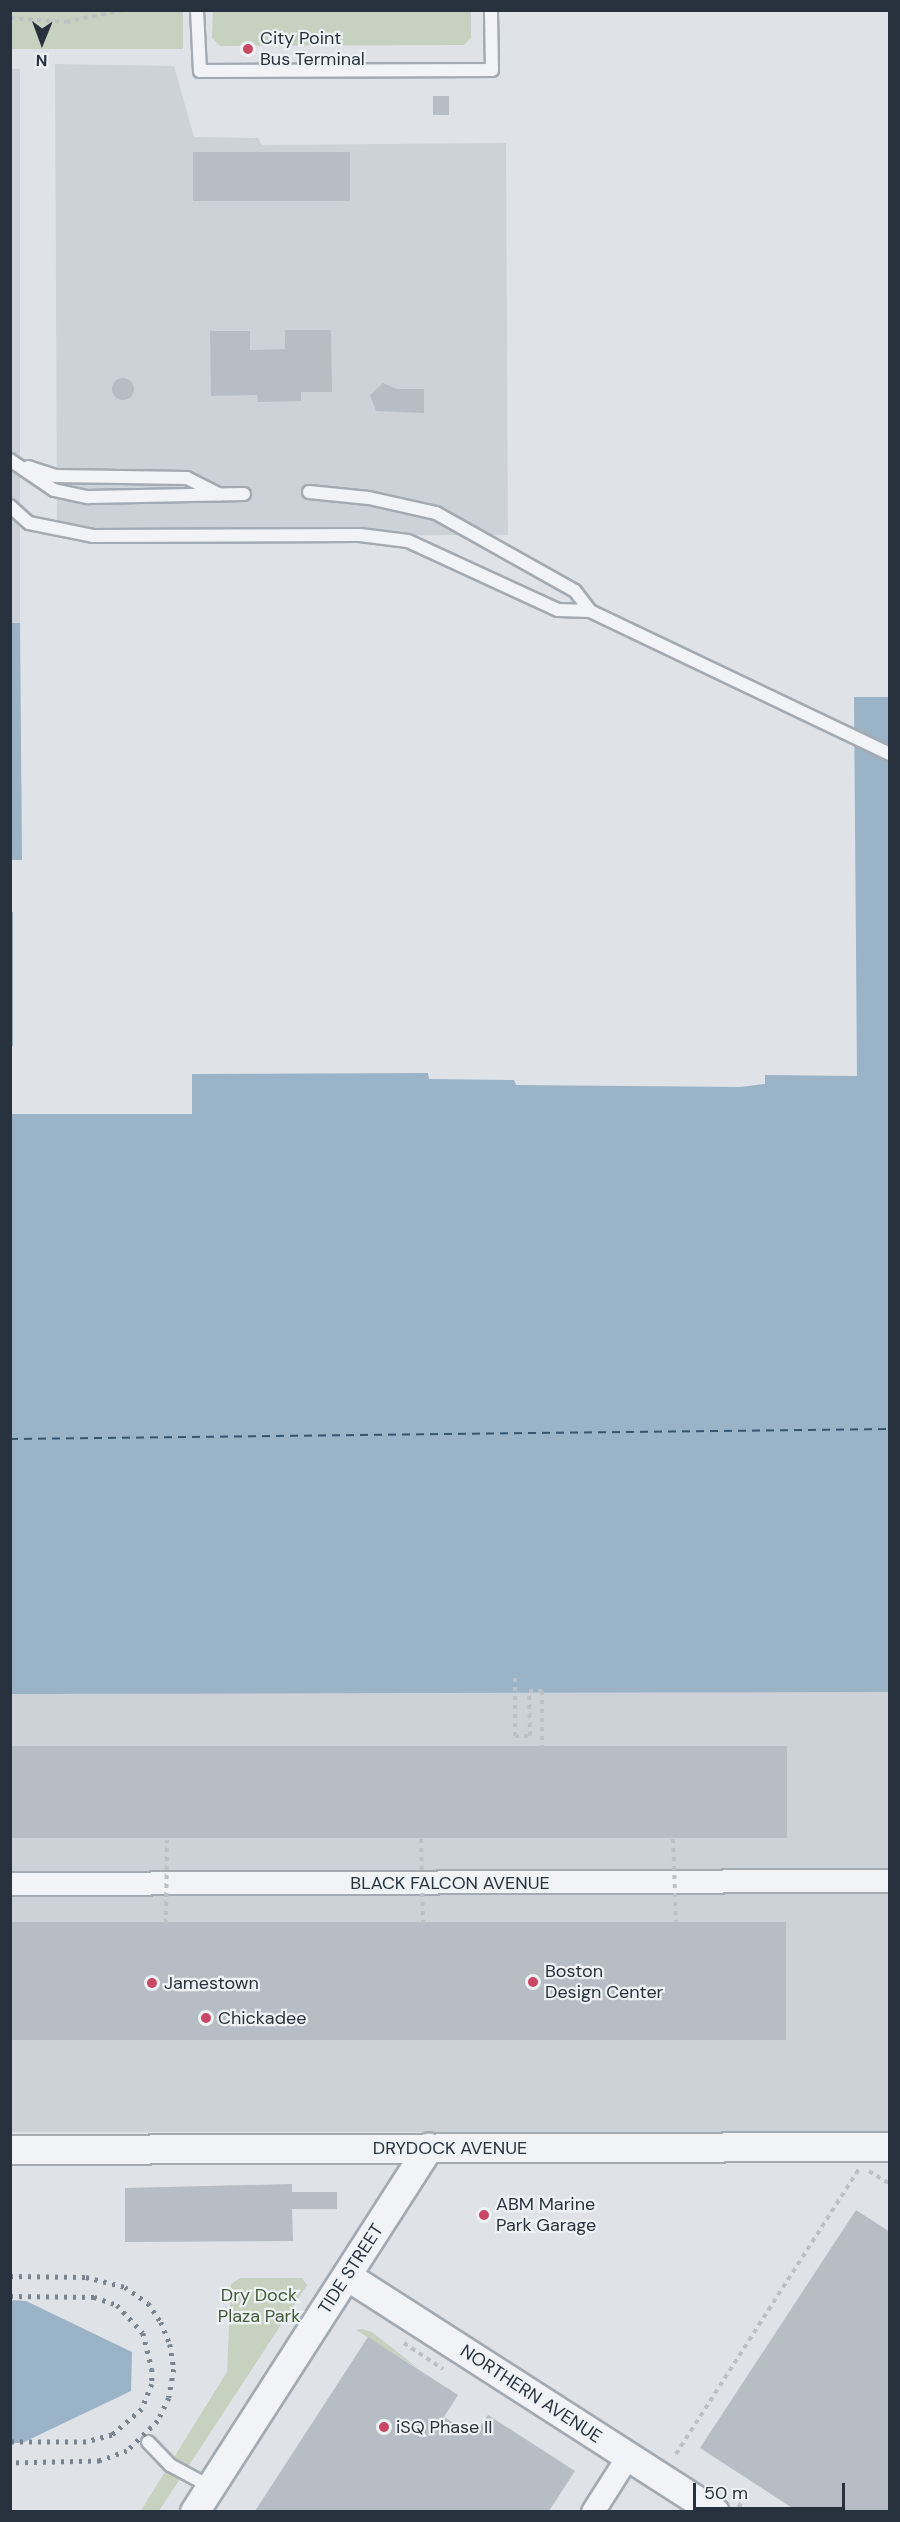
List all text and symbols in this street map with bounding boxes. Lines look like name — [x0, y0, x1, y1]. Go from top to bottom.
north arrow — [12, 12, 72, 72]
place label: City Point Bus Terminal — [260, 28, 365, 70]
marker: City Point Bus Terminal — [241, 42, 255, 56]
text: N — [36, 50, 48, 71]
street label: BLACK FALCON AVENUE — [350, 1872, 550, 1894]
place label: Boston Design Center — [545, 1961, 663, 2004]
place label: Jamestown — [164, 1972, 259, 1994]
marker: Boston Design Center — [526, 1975, 540, 1989]
marker: Jamestown — [145, 1976, 159, 1990]
place label: Chickadee — [218, 2007, 306, 2029]
marker: Chickadee — [199, 2011, 213, 2025]
street label: DRYDOCK AVENUE — [373, 2137, 527, 2159]
place label: ABM Marine Park Garage — [496, 2194, 596, 2236]
marker: ABM Marine Park Garage — [477, 2208, 491, 2222]
street label: TIDE STREET — [314, 2220, 388, 2318]
park label: Dry Dock Plaza Park — [218, 2285, 300, 2328]
street label: NORTHERN AVENUE — [456, 2340, 606, 2448]
place label: iSQ Phase II — [396, 2416, 493, 2438]
marker: iSQ Phase II — [377, 2420, 391, 2434]
scale bar — [696, 2471, 848, 2509]
text: 50 m — [704, 2481, 748, 2505]

